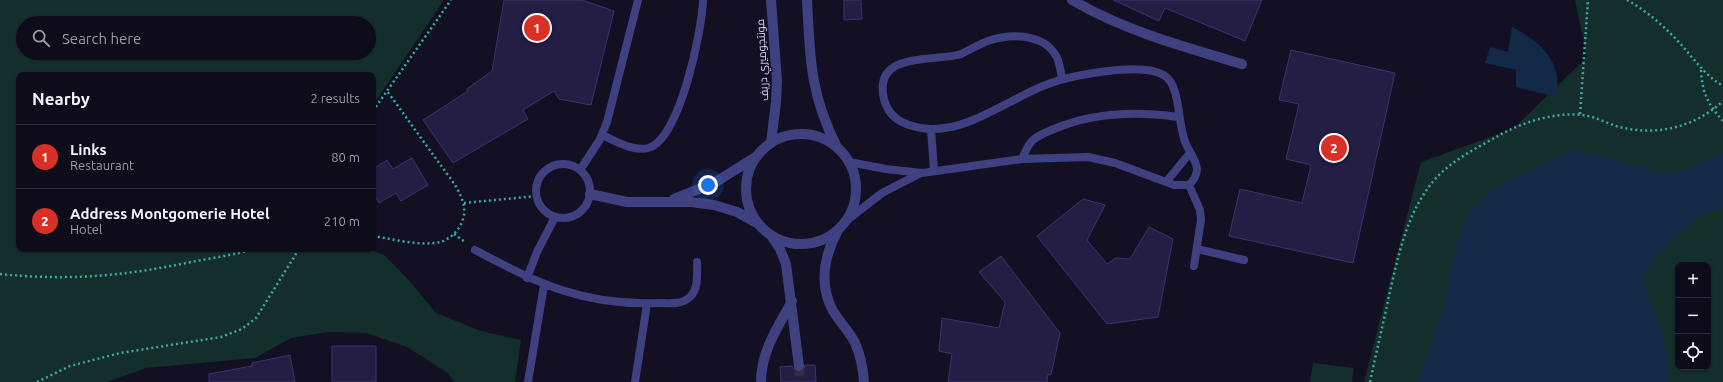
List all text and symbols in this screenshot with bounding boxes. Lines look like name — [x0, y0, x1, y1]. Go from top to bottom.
pin: 1 — [524, 13, 550, 43]
search box — [16, 16, 376, 60]
street label: مونتجوميري دريف — [754, 18, 773, 101]
icon: search — [30, 27, 52, 49]
text: Search here — [62, 30, 141, 47]
text: Nearby — [32, 89, 90, 108]
text: 2 results — [310, 91, 360, 105]
pin: 2 — [1321, 133, 1347, 163]
text: Links — [70, 141, 107, 158]
text: 1 — [41, 150, 49, 164]
text: 80 m — [331, 150, 360, 164]
text: Restaurant — [70, 158, 134, 172]
your location — [698, 175, 718, 195]
text: Address Montgomerie Hotel — [70, 205, 269, 222]
text: 2 — [41, 214, 49, 228]
text: 210 m — [324, 214, 360, 228]
text: Hotel — [70, 222, 102, 236]
map controls — [1675, 262, 1711, 370]
button: + — [1675, 262, 1711, 298]
button: − — [1675, 298, 1711, 334]
button: locate — [1675, 334, 1711, 370]

